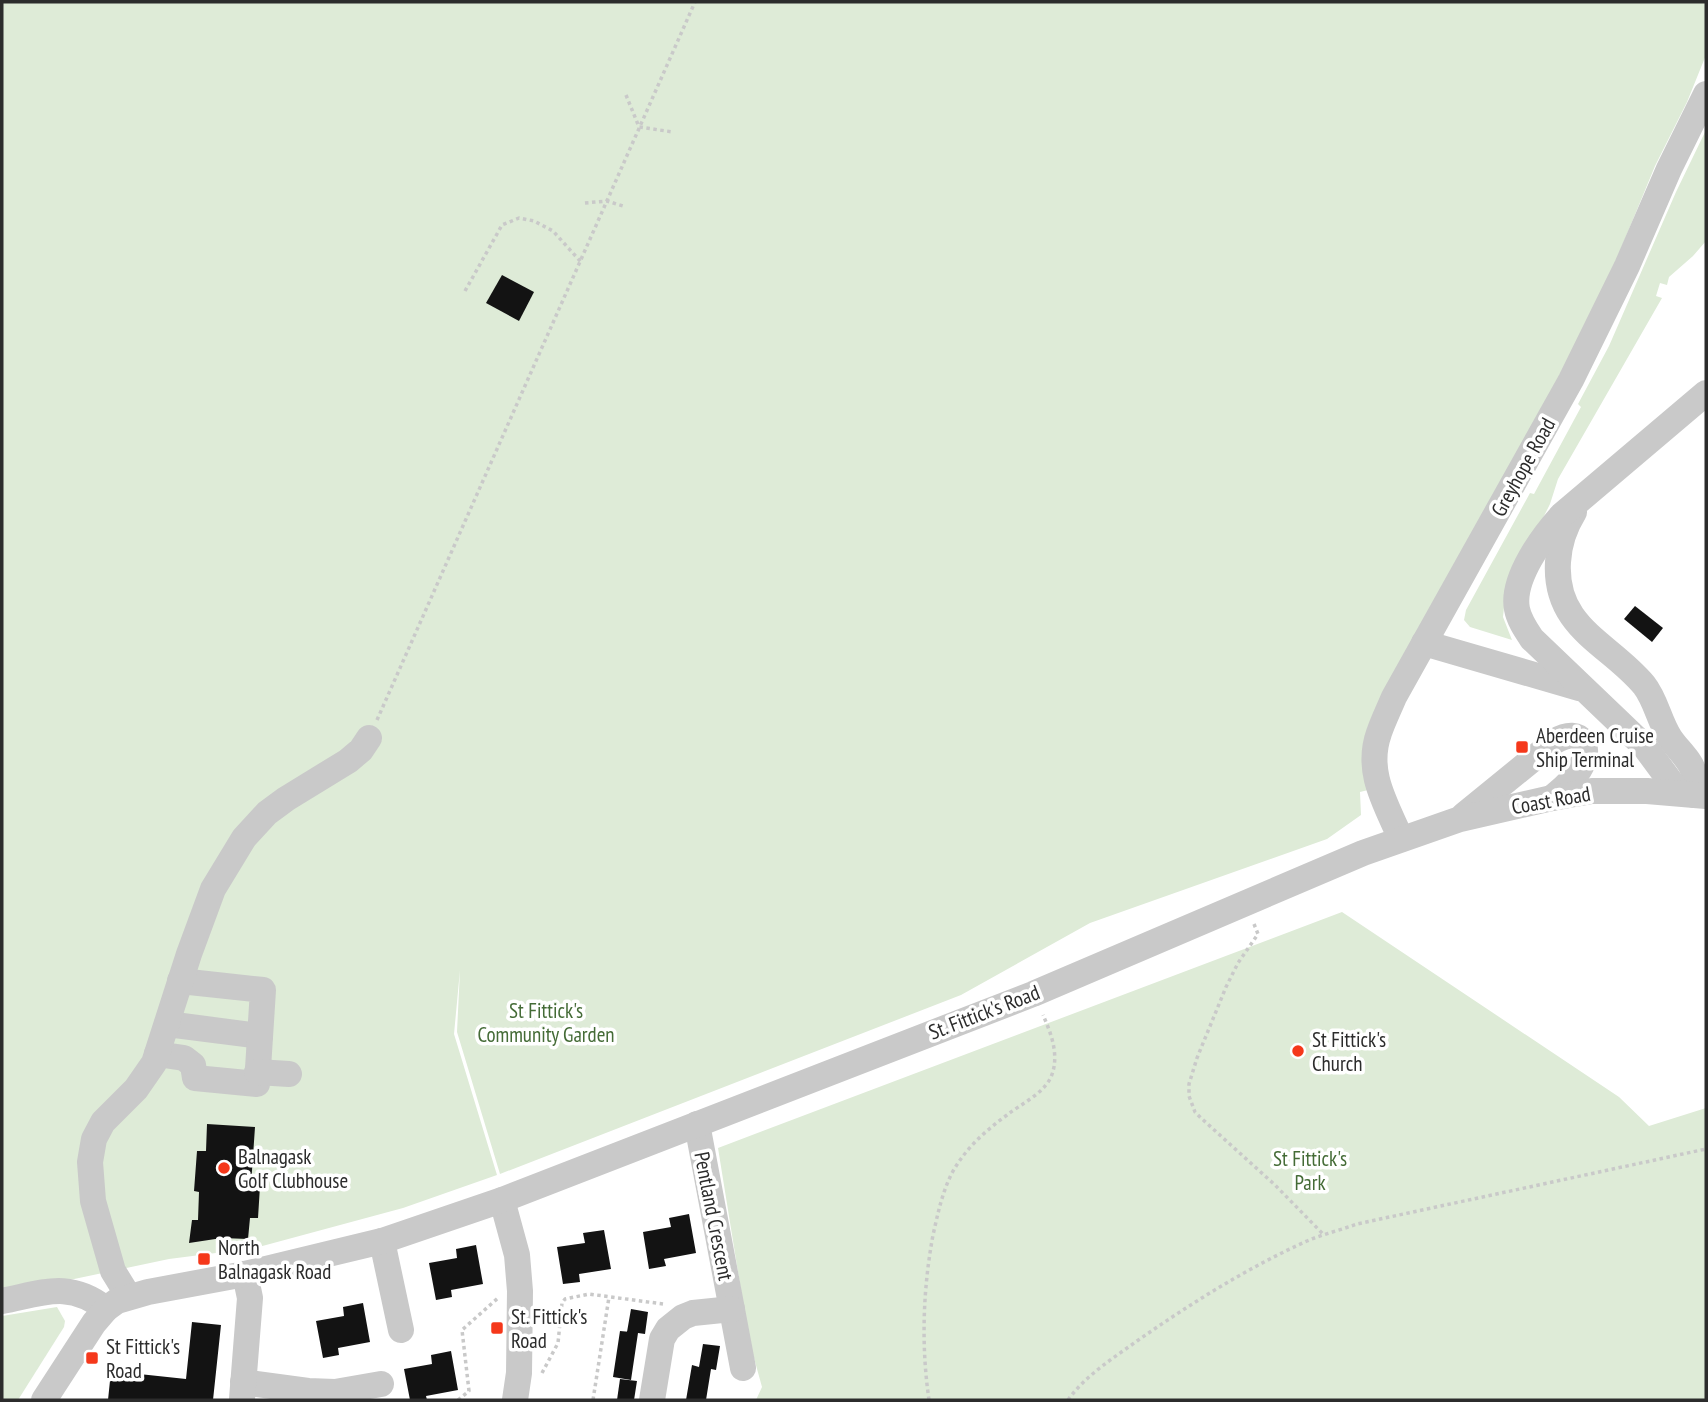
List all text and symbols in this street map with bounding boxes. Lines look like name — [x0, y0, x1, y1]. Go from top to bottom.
street label: Greyhope Road — [1485, 413, 1561, 521]
place label: Aberdeen Cruise Ship Terminal — [1536, 722, 1654, 773]
marker: Aberdeen Cruise Ship Terminal — [1514, 739, 1530, 755]
street label: Coast Road — [1509, 780, 1593, 820]
street label: St. Fittick's Road — [925, 978, 1043, 1046]
park label: St Fittick's Community Garden — [477, 997, 615, 1048]
place label: St Fittick's Church — [1312, 1026, 1386, 1077]
marker: St Fittick's Church — [1290, 1043, 1306, 1059]
place label: Balnagask Golf Clubhouse — [238, 1143, 348, 1194]
park label: St Fittick's Park — [1273, 1145, 1347, 1196]
street label: Pentland Crescent — [688, 1149, 740, 1283]
marker: Balnagask Golf Clubhouse — [216, 1160, 232, 1176]
place label: North Balnagask Road — [218, 1234, 331, 1285]
marker: North Balnagask Road — [196, 1251, 212, 1267]
place label: St. Fittick's Road — [511, 1303, 587, 1354]
marker: St. Fittick's Road — [489, 1320, 505, 1336]
place label: St Fittick's Road — [106, 1333, 180, 1384]
marker: St Fittick's Road — [84, 1350, 100, 1366]

